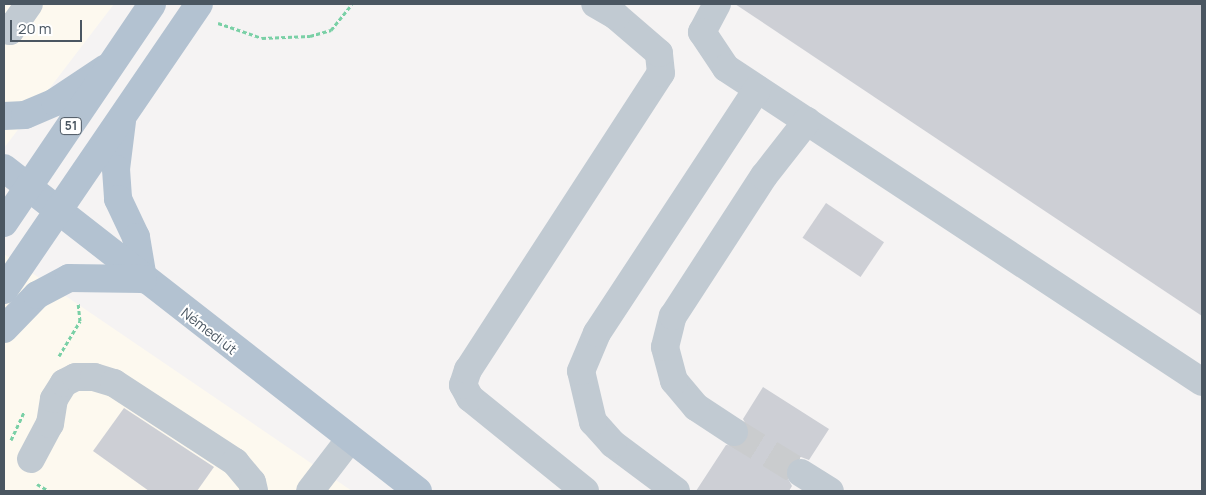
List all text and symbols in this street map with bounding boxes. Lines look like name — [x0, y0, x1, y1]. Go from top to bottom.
scale bar — [12, 10, 85, 42]
text: 20 m — [18, 18, 51, 39]
road number: 51 — [60, 116, 82, 136]
street label: Némedi út — [178, 304, 240, 358]

